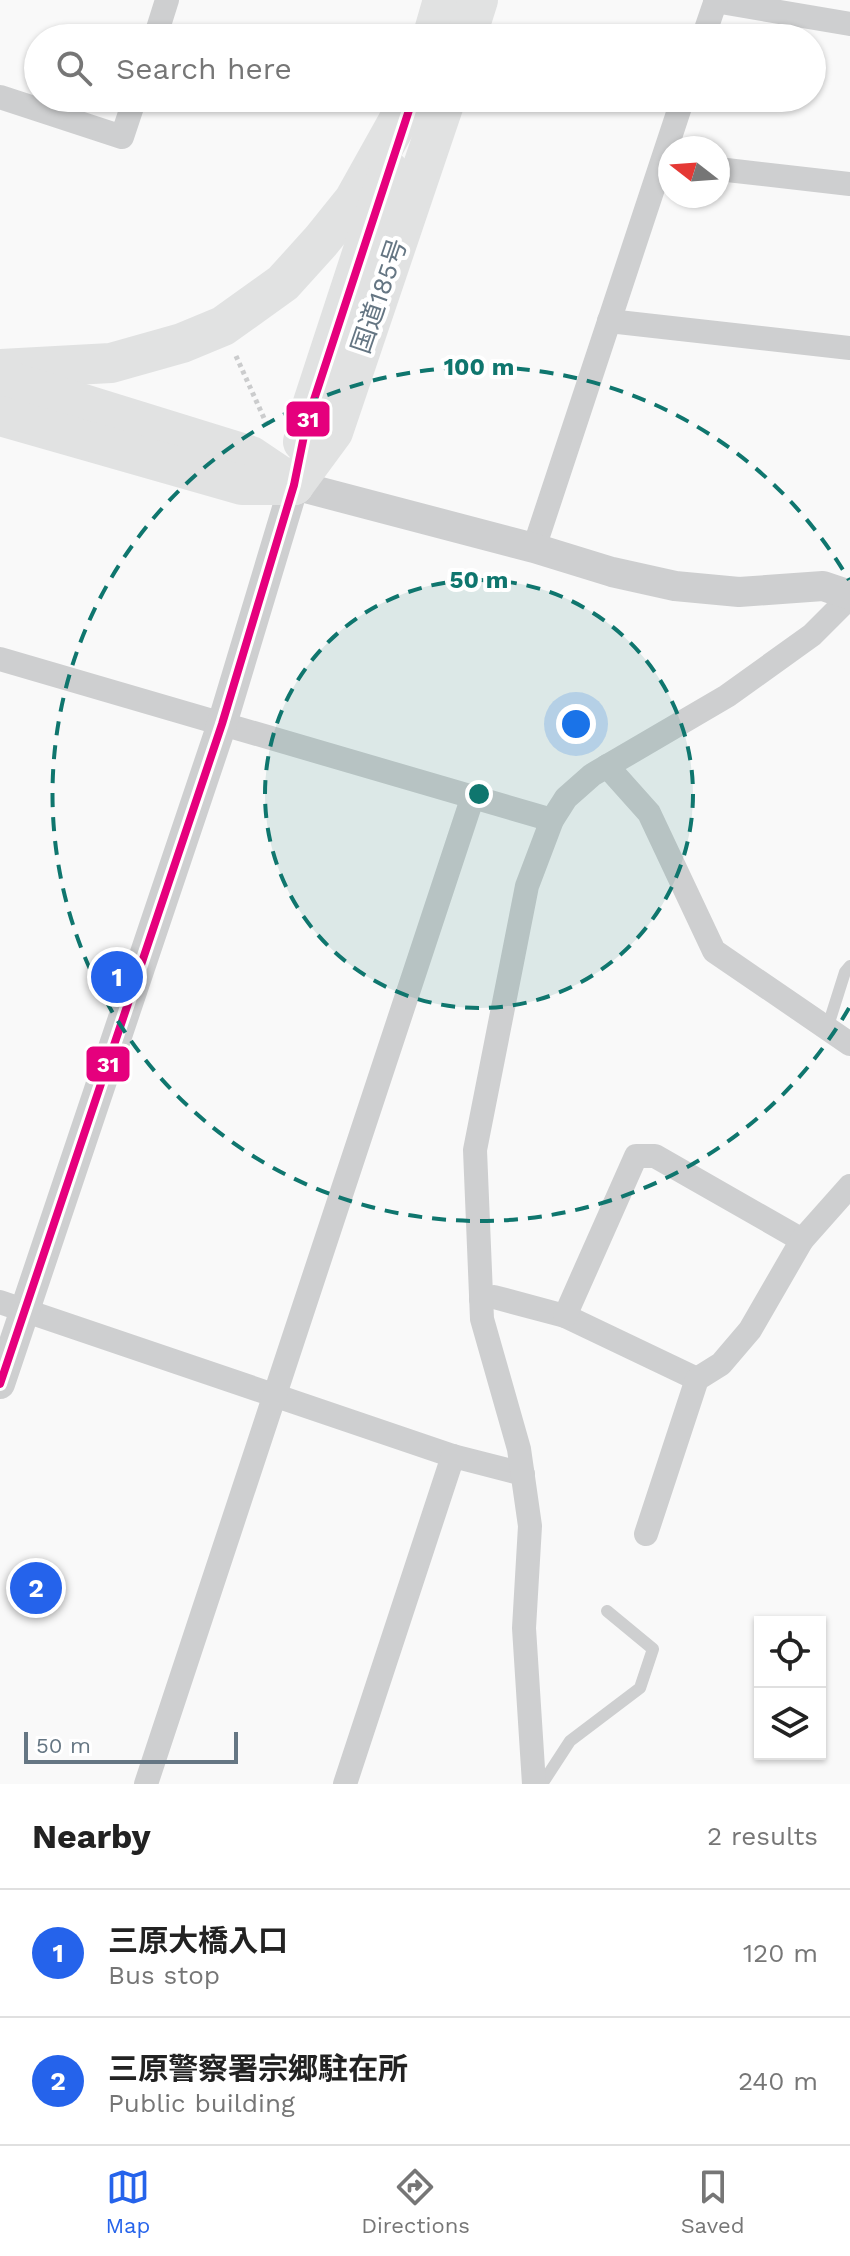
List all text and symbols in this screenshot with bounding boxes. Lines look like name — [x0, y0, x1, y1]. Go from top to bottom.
search box — [24, 24, 826, 112]
icon: search — [52, 46, 96, 90]
text: Search here — [116, 51, 292, 86]
north arrow — [658, 136, 730, 208]
street label: 国道185号 — [345, 235, 413, 357]
text: 100 m — [444, 353, 514, 381]
line badge: 31 — [285, 400, 331, 438]
text: 31 — [297, 407, 319, 432]
text: 50 m — [450, 566, 508, 594]
your location — [556, 704, 596, 744]
centre of rings — [465, 780, 493, 808]
pin: 1 — [91, 947, 143, 1007]
line badge: 31 — [85, 1045, 131, 1083]
text: 31 — [97, 1052, 119, 1077]
pin: 2 — [10, 1558, 62, 1618]
map controls — [754, 1616, 826, 1760]
button: locate — [754, 1616, 826, 1688]
button: layers — [754, 1688, 826, 1760]
scale bar — [24, 1728, 238, 1764]
text: 50 m — [36, 1733, 91, 1758]
text: Nearby — [32, 1816, 151, 1856]
text: 2 results — [707, 1821, 818, 1851]
text: 三原大橋入口 — [108, 1923, 288, 1958]
text: 1 — [52, 1938, 64, 1968]
text: 120 m — [743, 1938, 818, 1968]
text: Bus stop — [108, 1960, 220, 1990]
text: 三原警察署宗郷駐在所 — [108, 2051, 408, 2086]
text: 2 — [50, 2066, 66, 2096]
text: 240 m — [738, 2066, 818, 2096]
text: Public building — [108, 2088, 295, 2118]
tab: Map — [105, 2165, 150, 2238]
tab: Directions — [361, 2165, 470, 2238]
tab: Saved — [681, 2165, 745, 2238]

